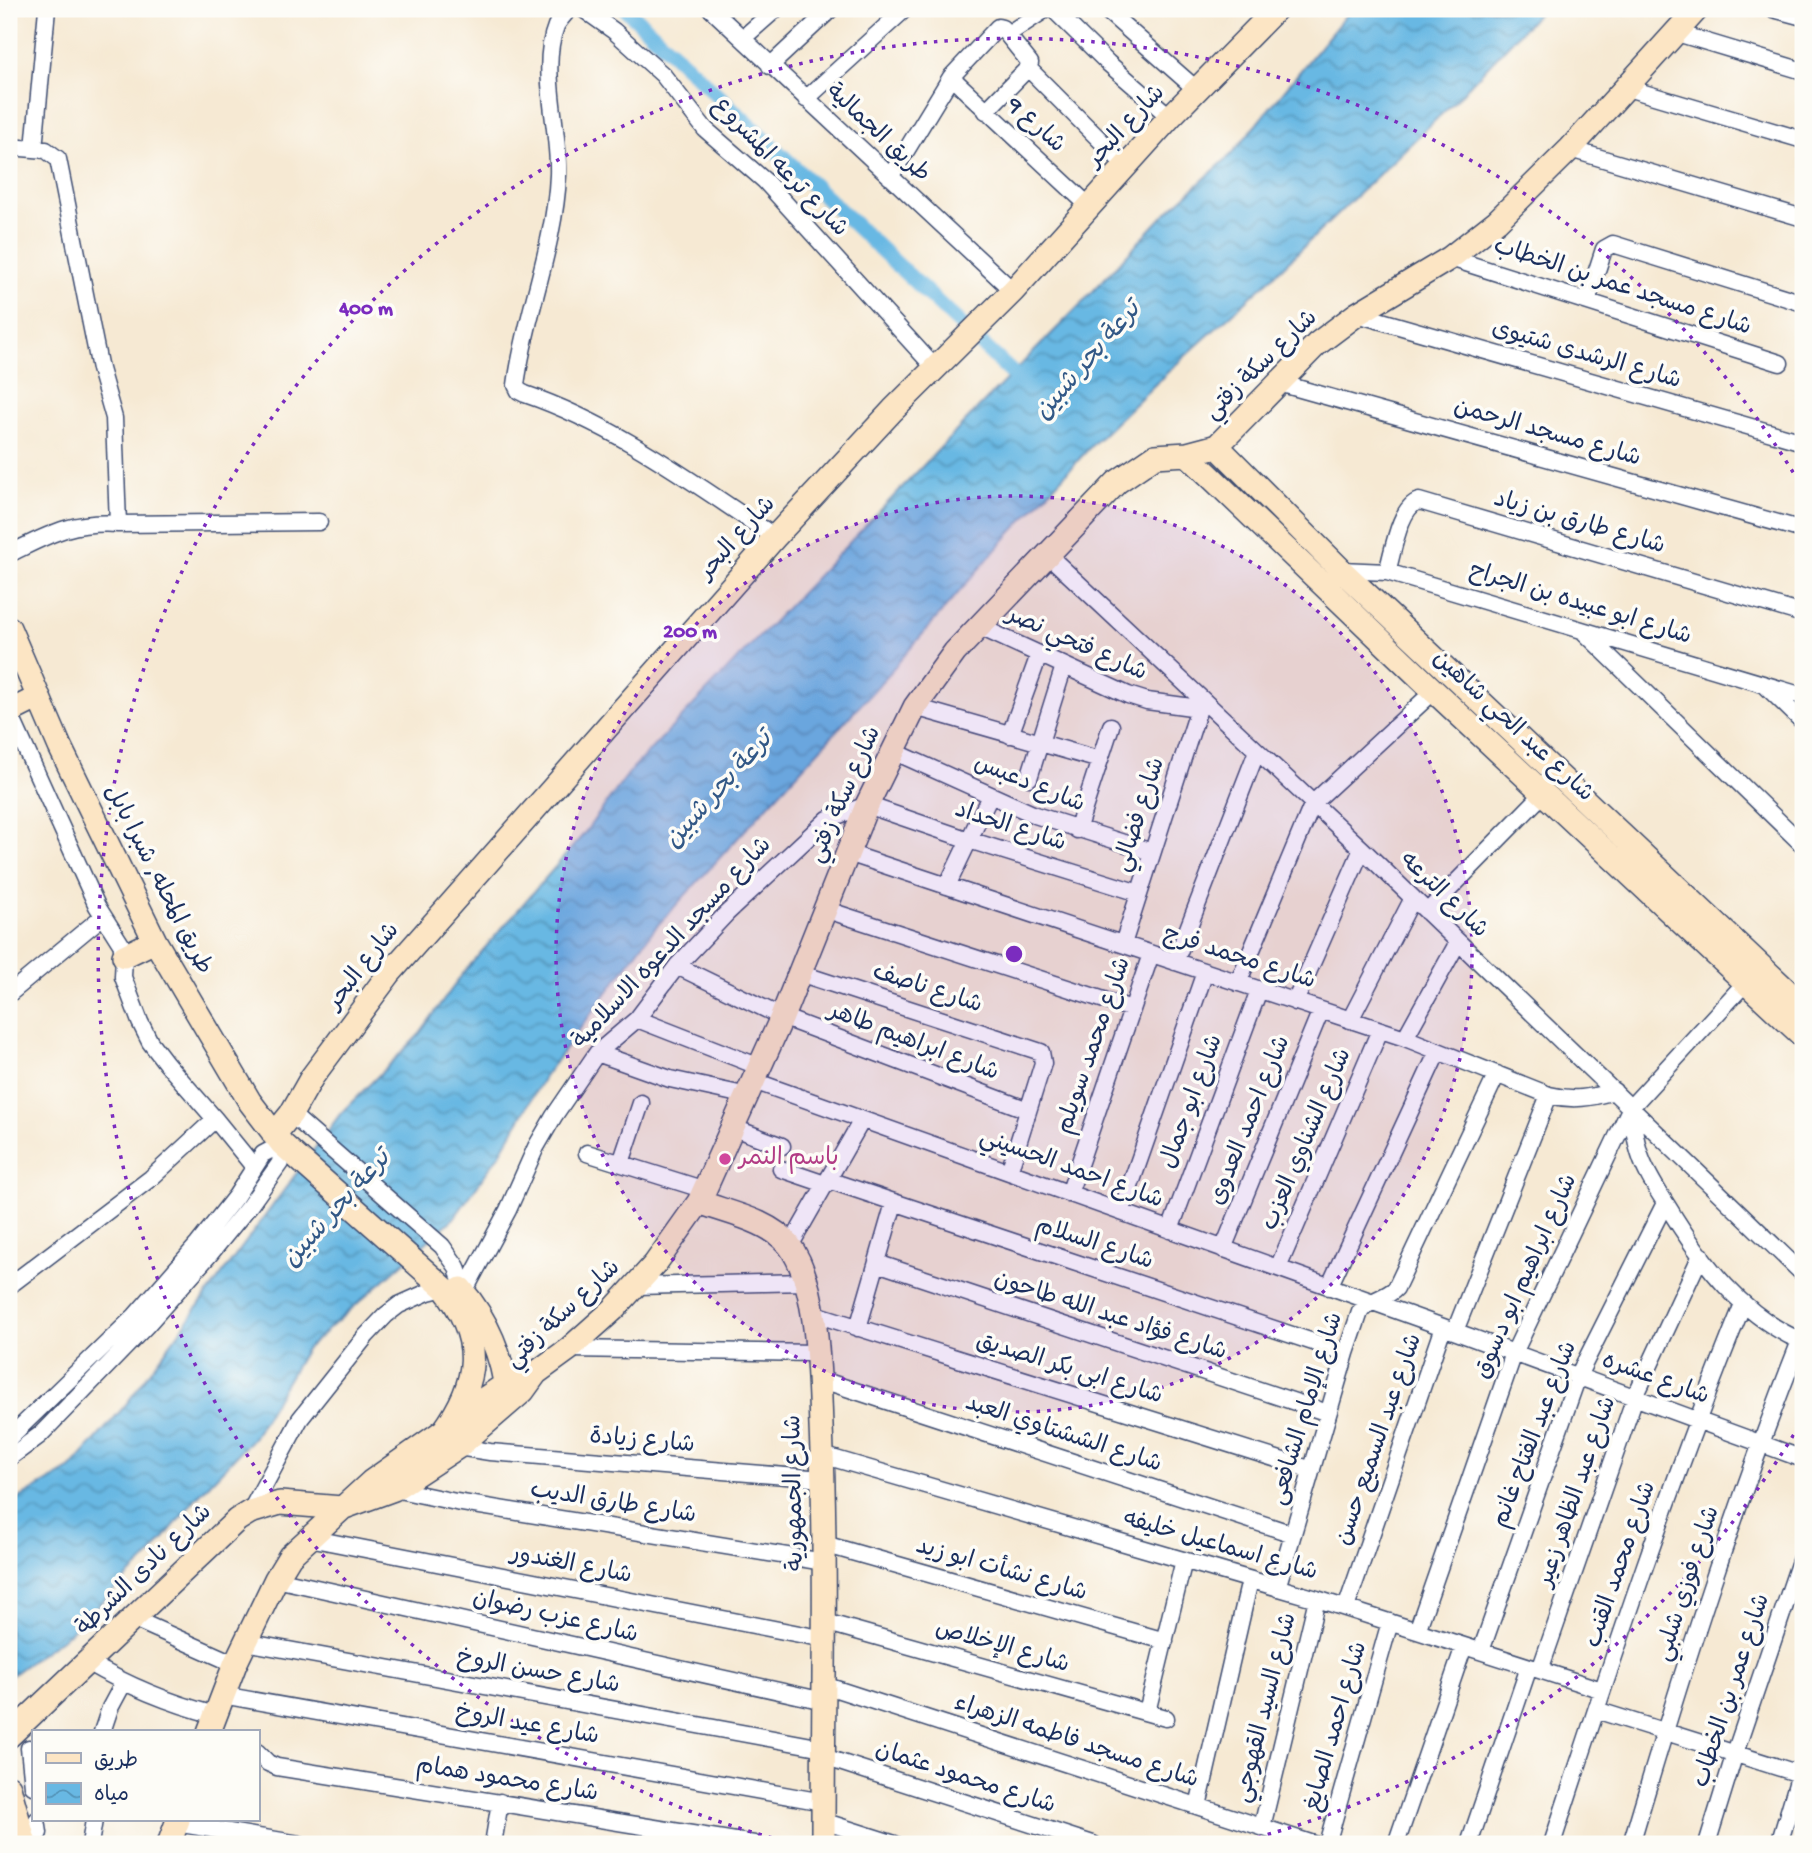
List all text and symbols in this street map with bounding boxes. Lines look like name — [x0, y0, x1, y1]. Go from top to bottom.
street label: طريق الجمالية — [819, 78, 935, 190]
street label: شارع البحر — [1080, 80, 1173, 176]
street label: شارع 9 — [999, 91, 1070, 160]
street label: شارع ترعه المشروع — [705, 92, 853, 244]
street label: شارع مسجد عمر بن الخطاب — [1489, 233, 1755, 343]
water label: ترعة بحر شبين — [1029, 293, 1152, 428]
text: 400 m — [338, 298, 393, 323]
street label: شارع سكة زفتي — [1199, 305, 1327, 429]
street label: شارع الرشدى شتيوى — [1488, 315, 1684, 397]
street label: شارع مسجد الرحمن — [1450, 393, 1644, 475]
street label: شارع طارق بن زياد — [1490, 486, 1668, 562]
street label: شارع البحر — [692, 491, 783, 588]
street label: شارع ابو عبيده بن الجراح — [1465, 557, 1695, 653]
street label: شارع فتحي نصر — [998, 600, 1151, 692]
text: 200 m — [663, 621, 717, 646]
street label: شارع عبد الحي شاهين — [1423, 645, 1599, 811]
street label: شارع سكة زفتي — [803, 722, 892, 869]
water label: ترعة بحر شبين — [659, 723, 784, 856]
street label: شارع دعبس — [969, 750, 1089, 820]
street label: شارع فضالي — [1109, 754, 1176, 877]
street label: طريق المحله, شبرا بابل — [97, 780, 217, 980]
street label: شارع الحداد — [951, 796, 1069, 860]
street label: شارع مسجد الدعوه الاسلامية — [567, 832, 779, 1056]
street label: شارع الترعه — [1393, 847, 1493, 945]
street label: شارع البحر — [320, 918, 407, 1018]
street label: شارع محمد فرج — [1159, 921, 1319, 997]
centre of rings — [1002, 942, 1026, 966]
street label: شارع محمد سويلم — [1051, 954, 1139, 1138]
street label: شارع ناصف — [869, 959, 985, 1021]
street label: شارع ابراهيم طاهر — [822, 996, 1002, 1089]
street label: شارع ابو جمال — [1155, 1031, 1231, 1173]
street label: شارع احمد العدوى — [1204, 1032, 1298, 1210]
street label: شارع الشناوي العزب — [1257, 1044, 1359, 1236]
street label: شارع احمد الحسيني — [974, 1123, 1167, 1219]
water label: ترعة بحر شبين — [277, 1142, 402, 1275]
place label: باسم النمر — [737, 1145, 839, 1174]
marker: باسم النمر — [717, 1151, 733, 1167]
street label: شارع ابراهيم ابو دسوق — [1469, 1170, 1585, 1384]
street label: شارع السلام — [1032, 1212, 1156, 1278]
street label: شارع سكة زفتي — [501, 1254, 629, 1378]
street label: شارع فؤاد عبد الله طاحون — [990, 1266, 1230, 1368]
street label: شارع الإمام الشافعى — [1265, 1309, 1351, 1509]
street label: شارع ابى بكر الصديق — [972, 1328, 1166, 1412]
street label: شارع عبد السميع حسن — [1330, 1330, 1430, 1550]
street label: شارع عبد الفتاح غانم — [1487, 1338, 1585, 1532]
street label: شارع عشره — [1597, 1347, 1713, 1413]
street label: شارع الششتاوي العبد — [961, 1390, 1165, 1480]
street label: شارع عبد الظاهر زعير — [1531, 1393, 1624, 1593]
street label: شارع الجمهورية — [780, 1415, 812, 1571]
street label: شارع زيادة — [588, 1423, 696, 1461]
street label: شارع طارق الديب — [528, 1477, 698, 1531]
street label: شارع محمد القنب — [1580, 1478, 1664, 1652]
street label: شارع نادى الشرطة — [71, 1499, 219, 1643]
street label: شارع فوزي شلبي — [1650, 1503, 1731, 1666]
street label: شارع اسماعيل خليفه — [1120, 1505, 1320, 1589]
street label: شارع نشأت ابو زيد — [912, 1530, 1091, 1609]
street label: شارع الغندور — [506, 1540, 634, 1592]
street label: شارع عزب رضوان — [469, 1585, 641, 1651]
street label: شارع عمر بن الخطاب — [1688, 1590, 1778, 1792]
street label: شارع السيد القهوجي — [1229, 1610, 1308, 1807]
street label: شارع الإخلاص — [932, 1615, 1072, 1681]
street label: شارع احمد الصايغ — [1299, 1639, 1375, 1815]
street label: شارع حسن الروخ — [454, 1644, 622, 1702]
street label: شارع مسجد فاطمه الزهراء — [950, 1690, 1202, 1796]
street label: شارع عيد الروخ — [453, 1699, 601, 1753]
legend — [32, 1730, 259, 1822]
street label: شارع محمود عثمان — [871, 1736, 1059, 1822]
text: طريق — [94, 1750, 138, 1775]
street label: شارع محمود همام — [414, 1752, 600, 1810]
text: مياه — [94, 1784, 129, 1809]

